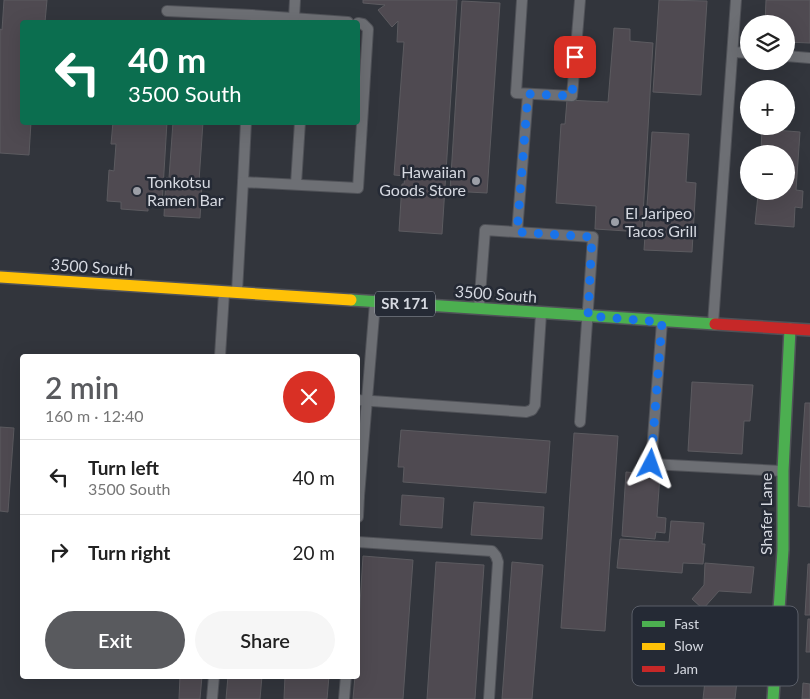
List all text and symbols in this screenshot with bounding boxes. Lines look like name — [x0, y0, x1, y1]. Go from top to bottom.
map controls — [740, 15, 795, 200]
button: layers — [740, 15, 795, 70]
pin — [554, 36, 596, 78]
text: 40 m — [128, 38, 206, 80]
icon: left — [45, 40, 110, 105]
icon: arrive — [561, 43, 589, 71]
text: 3500 South — [128, 80, 241, 107]
button: + — [740, 80, 795, 135]
button: − — [740, 145, 795, 200]
place label: Hawaiian Goods Store — [379, 162, 466, 199]
place label: Tonkotsu Ramen Bar — [147, 172, 224, 209]
marker: Hawaiian Goods Store — [470, 175, 482, 187]
marker: Tonkotsu Ramen Bar — [131, 185, 143, 197]
place label: El Jaripeo Tacos Grill — [625, 203, 697, 240]
marker: El Jaripeo Tacos Grill — [609, 216, 621, 228]
street label: 3500 South — [50, 254, 134, 279]
street label: 3500 South — [454, 281, 538, 306]
road number: SR 171 — [375, 292, 435, 316]
text: 2 min — [45, 369, 119, 405]
button: close — [283, 371, 335, 423]
text: 160 m · 12:40 — [45, 406, 144, 425]
position arrow — [624, 437, 676, 489]
text: Turn left — [88, 456, 159, 479]
icon: left — [45, 463, 73, 491]
text: 40 m — [292, 466, 335, 489]
street label: Shafer Lane — [756, 473, 775, 555]
text: 3500 South — [88, 479, 171, 498]
icon: right — [45, 538, 73, 566]
text: Turn right — [88, 541, 170, 564]
text: 20 m — [292, 541, 335, 564]
legend — [632, 606, 798, 686]
button: Exit — [45, 611, 185, 669]
button: Share — [195, 611, 335, 669]
text: Fast — [674, 615, 699, 632]
text: Slow — [674, 637, 704, 654]
text: Jam — [674, 660, 698, 677]

